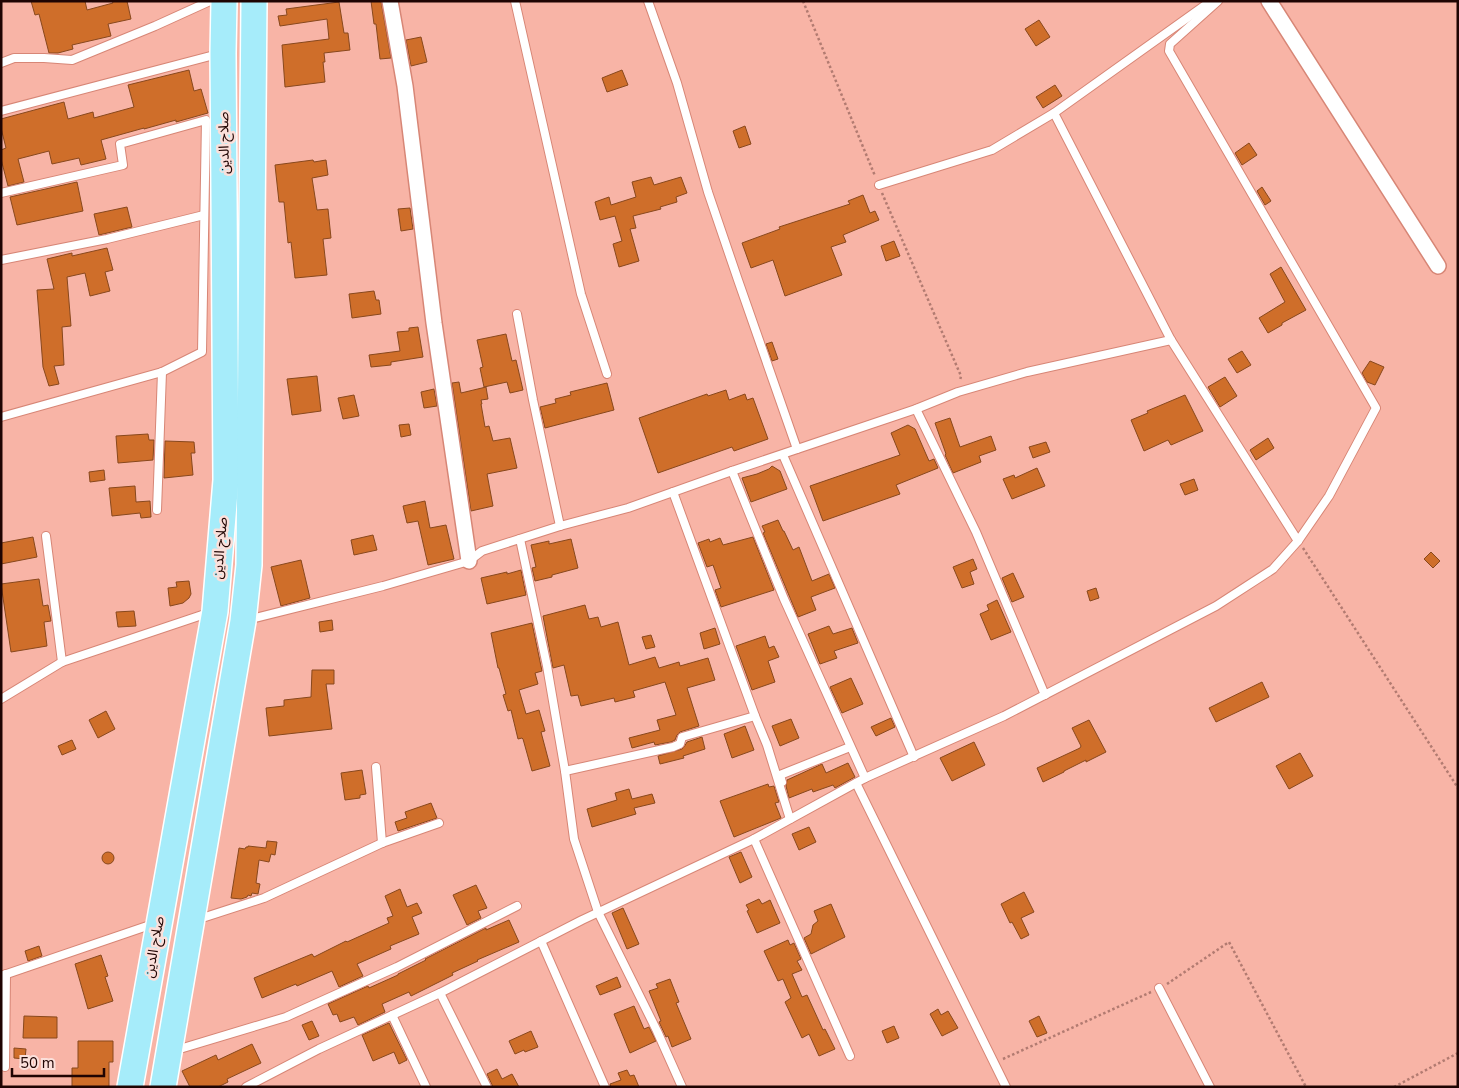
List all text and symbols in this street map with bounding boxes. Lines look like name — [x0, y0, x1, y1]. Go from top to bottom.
street label: صلاح الدين — [214, 111, 235, 174]
street label: صلاح الدين — [208, 516, 233, 580]
street label: صلاح الدين — [139, 914, 170, 980]
scale bar — [12, 1046, 105, 1078]
text: 50 m — [20, 1053, 55, 1073]

